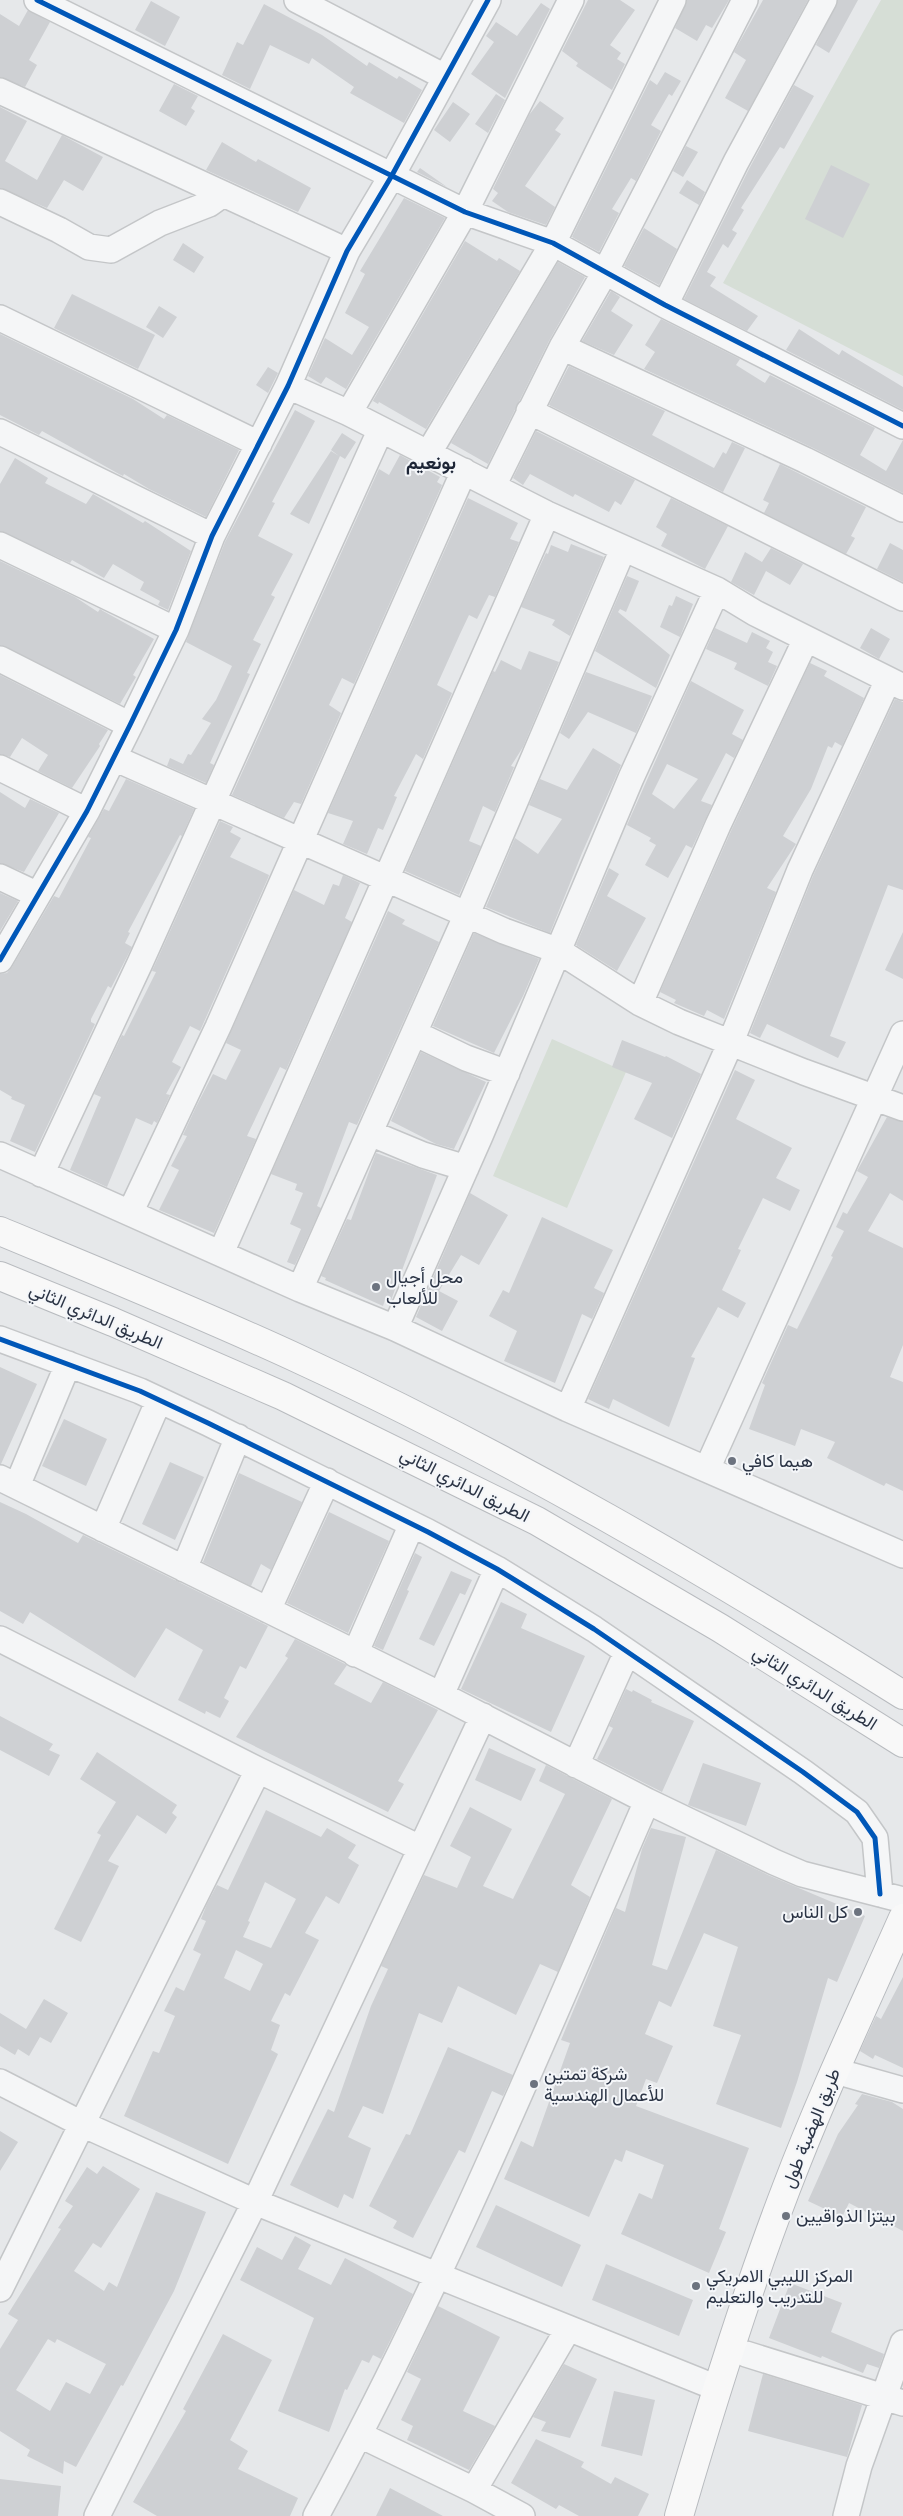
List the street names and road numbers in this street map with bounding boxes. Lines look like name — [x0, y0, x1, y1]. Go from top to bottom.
street label: الطريق الدائري الثاني — [25, 1279, 165, 1358]
street label: الطريق الدائري الثاني — [395, 1444, 533, 1531]
street label: الطريق الدائري الثاني — [747, 1642, 881, 1738]
street label: طريق الهضبة طول — [778, 2065, 847, 2192]

